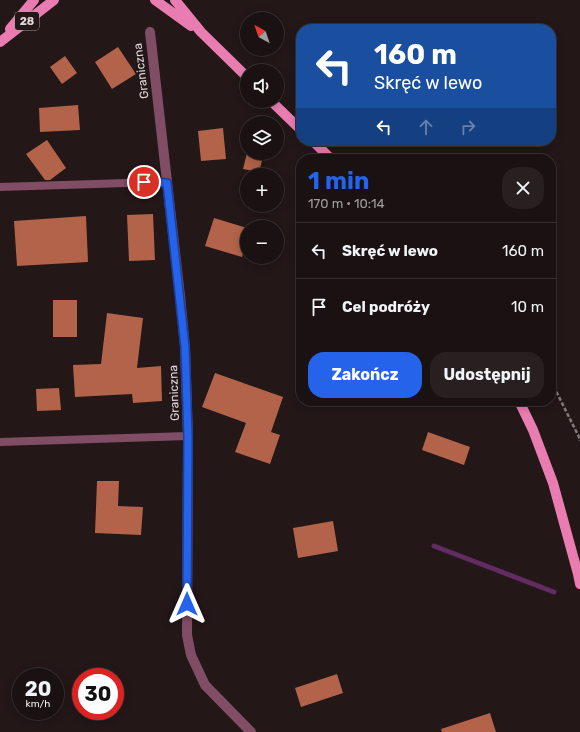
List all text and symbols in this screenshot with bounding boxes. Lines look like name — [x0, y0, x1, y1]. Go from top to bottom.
road number: 28 — [15, 12, 39, 30]
north arrow — [240, 12, 284, 56]
map controls — [240, 12, 284, 264]
text: 160 m — [374, 38, 457, 71]
icon: left — [308, 40, 360, 92]
street label: Graniczna — [131, 42, 151, 100]
button: sound — [240, 64, 284, 108]
text: Skręć w lewo — [374, 72, 482, 94]
button: layers — [240, 116, 284, 160]
icon: left — [373, 116, 395, 138]
icon: ahead — [415, 116, 437, 138]
icon: right — [457, 116, 479, 138]
pin — [127, 165, 161, 199]
text: 1 min — [308, 167, 369, 195]
button: close — [502, 167, 544, 209]
button: + — [240, 168, 284, 212]
icon: arrive — [133, 171, 155, 193]
text: 170 m · 10:14 — [308, 196, 385, 211]
button: − — [240, 220, 284, 264]
icon: left — [308, 240, 330, 262]
text: Skręć w lewo — [342, 242, 438, 260]
text: 160 m — [502, 242, 544, 260]
icon: arrive — [308, 296, 330, 318]
text: Cel podróży — [342, 298, 430, 316]
text: 10 m — [511, 298, 544, 316]
button: Zakończ — [308, 352, 422, 398]
button: Udostępnij — [430, 352, 544, 398]
street label: Graniczna — [166, 365, 182, 421]
position arrow — [166, 583, 208, 625]
speed limit sign: 30 — [72, 668, 124, 720]
text: 20 — [25, 677, 51, 701]
text: km/h — [26, 698, 50, 710]

